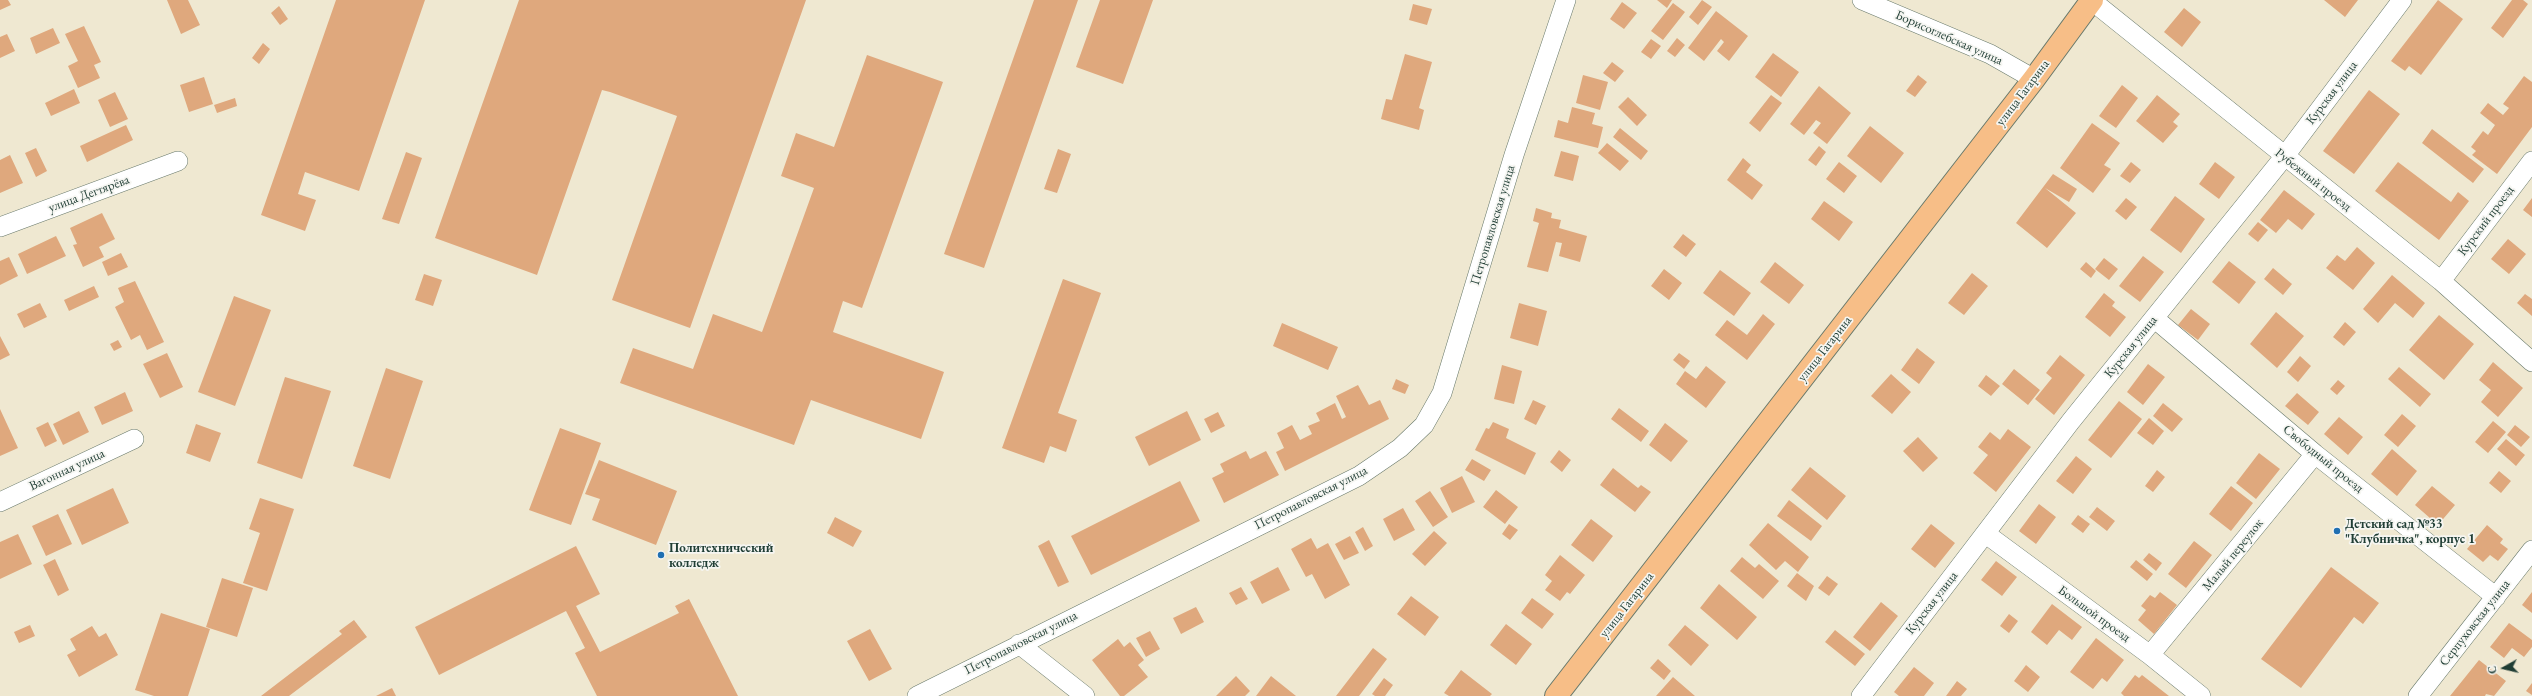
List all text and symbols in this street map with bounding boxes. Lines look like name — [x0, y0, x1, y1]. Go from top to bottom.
street label: Борисоглебская улица — [1893, 7, 2005, 69]
street label: улица Гагарина — [1993, 57, 2053, 129]
street label: Курская улица — [2303, 58, 2361, 128]
street label: Рубежный проезд — [2272, 145, 2354, 215]
street label: Петропавловская улица — [1467, 163, 1519, 287]
street label: улица Дегтярёва — [46, 172, 132, 216]
street label: Курский проезд — [2455, 183, 2517, 259]
street label: улица Гагарина — [1795, 313, 1855, 385]
street label: Курская улица — [2101, 313, 2161, 381]
street label: Свободный проезд — [2280, 422, 2366, 496]
street label: Вагонная улица — [27, 446, 107, 494]
street label: Петропавловская улица — [1252, 463, 1370, 533]
street label: Малый переулок — [2199, 516, 2267, 594]
place label: Детский сад №33 "Клубничка", корпус 1 — [2345, 516, 2475, 547]
marker: Детский сад №33 "Клубничка", корпус 1 — [2332, 526, 2342, 536]
place label: Политехнический колледж — [669, 540, 773, 571]
marker: Политехнический колледж — [656, 550, 666, 560]
street label: Курская улица — [1903, 568, 1961, 638]
street label: улица Гагарина — [1597, 569, 1657, 641]
street label: Серпуховская улица — [2436, 577, 2514, 669]
street label: Большой проезд — [2055, 583, 2133, 645]
street label: Петропавловская улица — [962, 608, 1080, 678]
north arrow — [2484, 648, 2524, 688]

